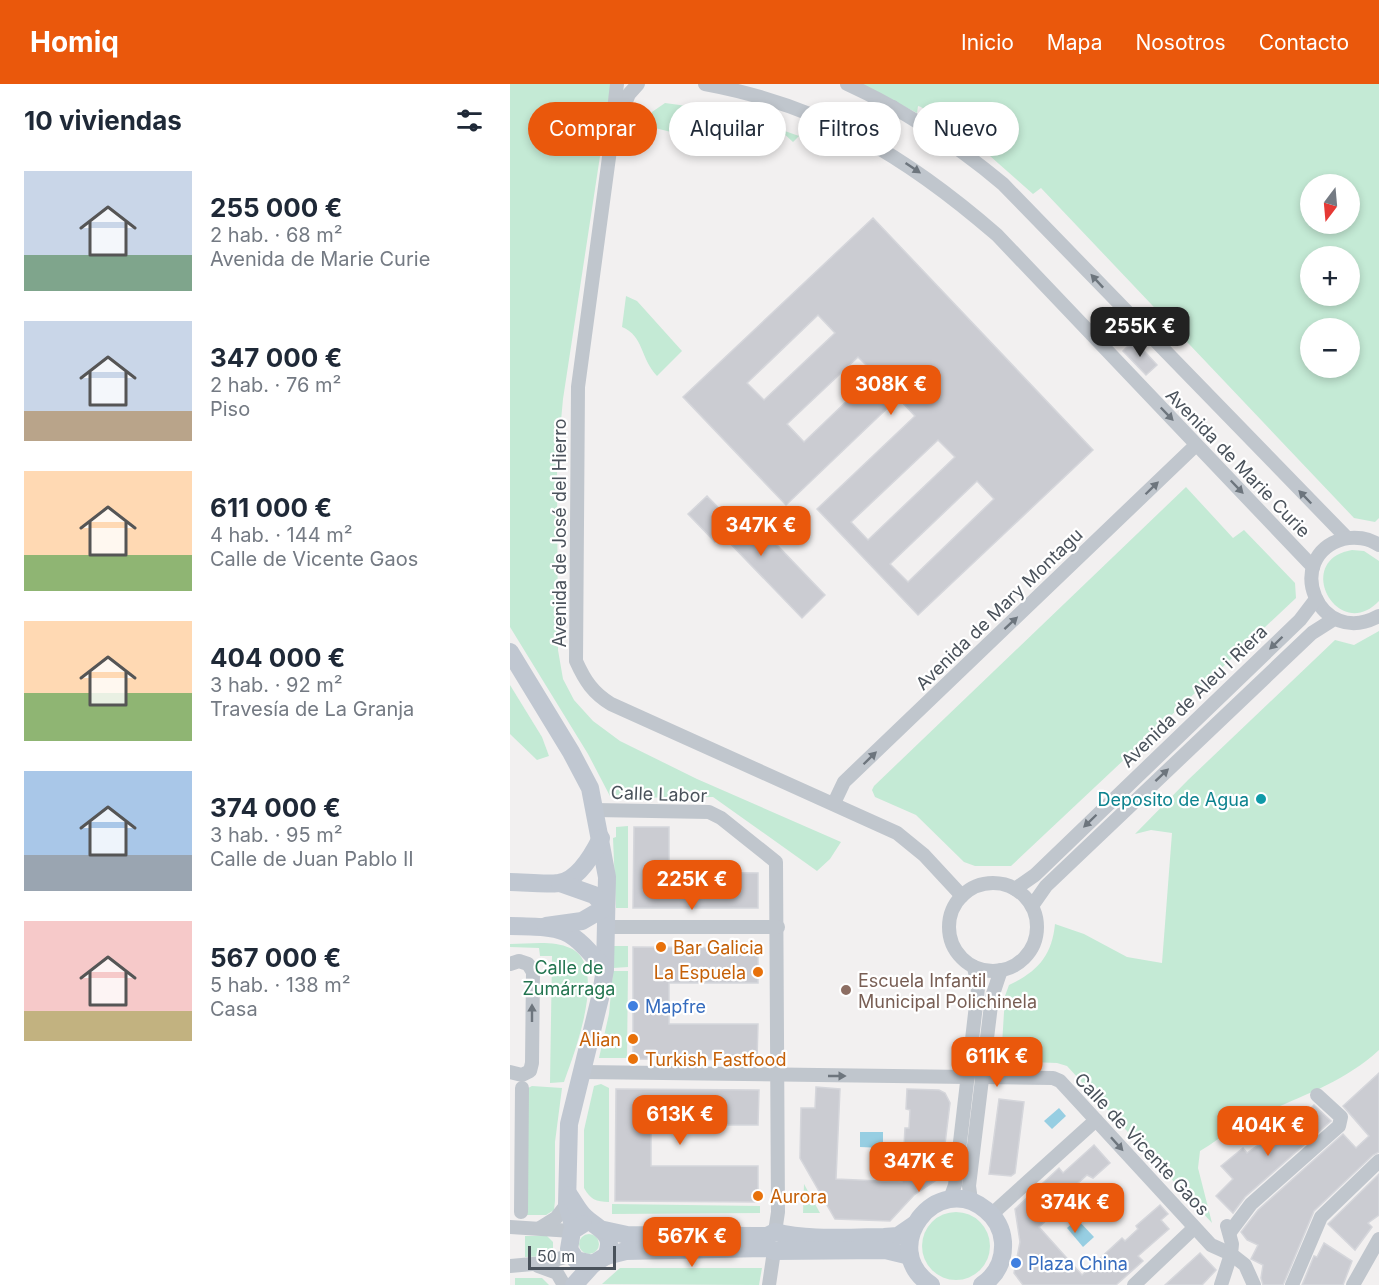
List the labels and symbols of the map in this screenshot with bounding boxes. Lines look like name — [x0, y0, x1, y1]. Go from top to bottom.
one-way arrow — [905, 162, 921, 174]
north arrow — [1300, 174, 1360, 234]
one-way arrow — [1091, 275, 1105, 289]
pin: 255K € — [1091, 307, 1189, 358]
pin: 308K € — [842, 365, 940, 416]
street label: Avenida de Marie Curie — [1162, 384, 1314, 542]
one-way arrow — [1159, 406, 1173, 420]
street label: Avenida de José del Hierro — [549, 419, 570, 647]
one-way arrow — [1229, 480, 1243, 494]
one-way arrow — [1144, 481, 1159, 495]
one-way arrow — [1299, 491, 1313, 505]
pin: 347K € — [712, 506, 810, 557]
street label: Avenida de Mary Montagu — [911, 524, 1087, 694]
one-way arrow — [1003, 616, 1018, 630]
street label: Avenida de Aleu i Riera — [1117, 621, 1271, 771]
one-way arrow — [1270, 635, 1284, 649]
one-way arrow — [862, 751, 876, 765]
one-way arrow — [1155, 769, 1169, 783]
street label: Calle Labor — [610, 782, 708, 806]
place label: Deposito de Agua — [1097, 789, 1249, 810]
marker: Deposito de Agua — [1254, 792, 1268, 806]
one-way arrow — [1084, 814, 1098, 828]
pin: 225K € — [643, 860, 741, 911]
place label: Bar Galicia — [673, 937, 764, 958]
marker: Bar Galicia — [654, 940, 668, 954]
park label: Calle de Zumárraga — [523, 957, 615, 999]
place label: La Espuela — [654, 962, 746, 983]
marker: La Espuela — [751, 965, 765, 979]
place label: Escuela Infantil Municipal Polichinela — [858, 970, 1037, 1012]
marker: Escuela Infantil Municipal Polichinela — [839, 983, 853, 997]
place label: Mapfre — [645, 996, 706, 1017]
marker: Mapfre — [626, 999, 640, 1013]
one-way arrow — [527, 1003, 537, 1022]
place label: Alian — [579, 1029, 621, 1050]
marker: Alian — [626, 1032, 640, 1046]
pin: 611K € — [948, 1037, 1046, 1088]
place label: Turkish Fastfood — [645, 1049, 786, 1070]
marker: Turkish Fastfood — [626, 1052, 640, 1066]
street label: Calle de Vicente Gaos — [1070, 1068, 1214, 1220]
one-way arrow — [827, 1071, 846, 1081]
pin: 613K € — [631, 1095, 729, 1146]
pin: 404K € — [1219, 1106, 1317, 1157]
one-way arrow — [1110, 1136, 1124, 1150]
pin: 347K € — [870, 1142, 968, 1193]
pin: 374K € — [1026, 1183, 1124, 1234]
place label: Aurora — [770, 1186, 827, 1207]
marker: Aurora — [751, 1189, 765, 1203]
pin: 567K € — [643, 1217, 741, 1268]
scale bar — [528, 1243, 616, 1270]
place label: Plaza China — [1028, 1253, 1128, 1274]
marker: Plaza China — [1009, 1256, 1023, 1270]

